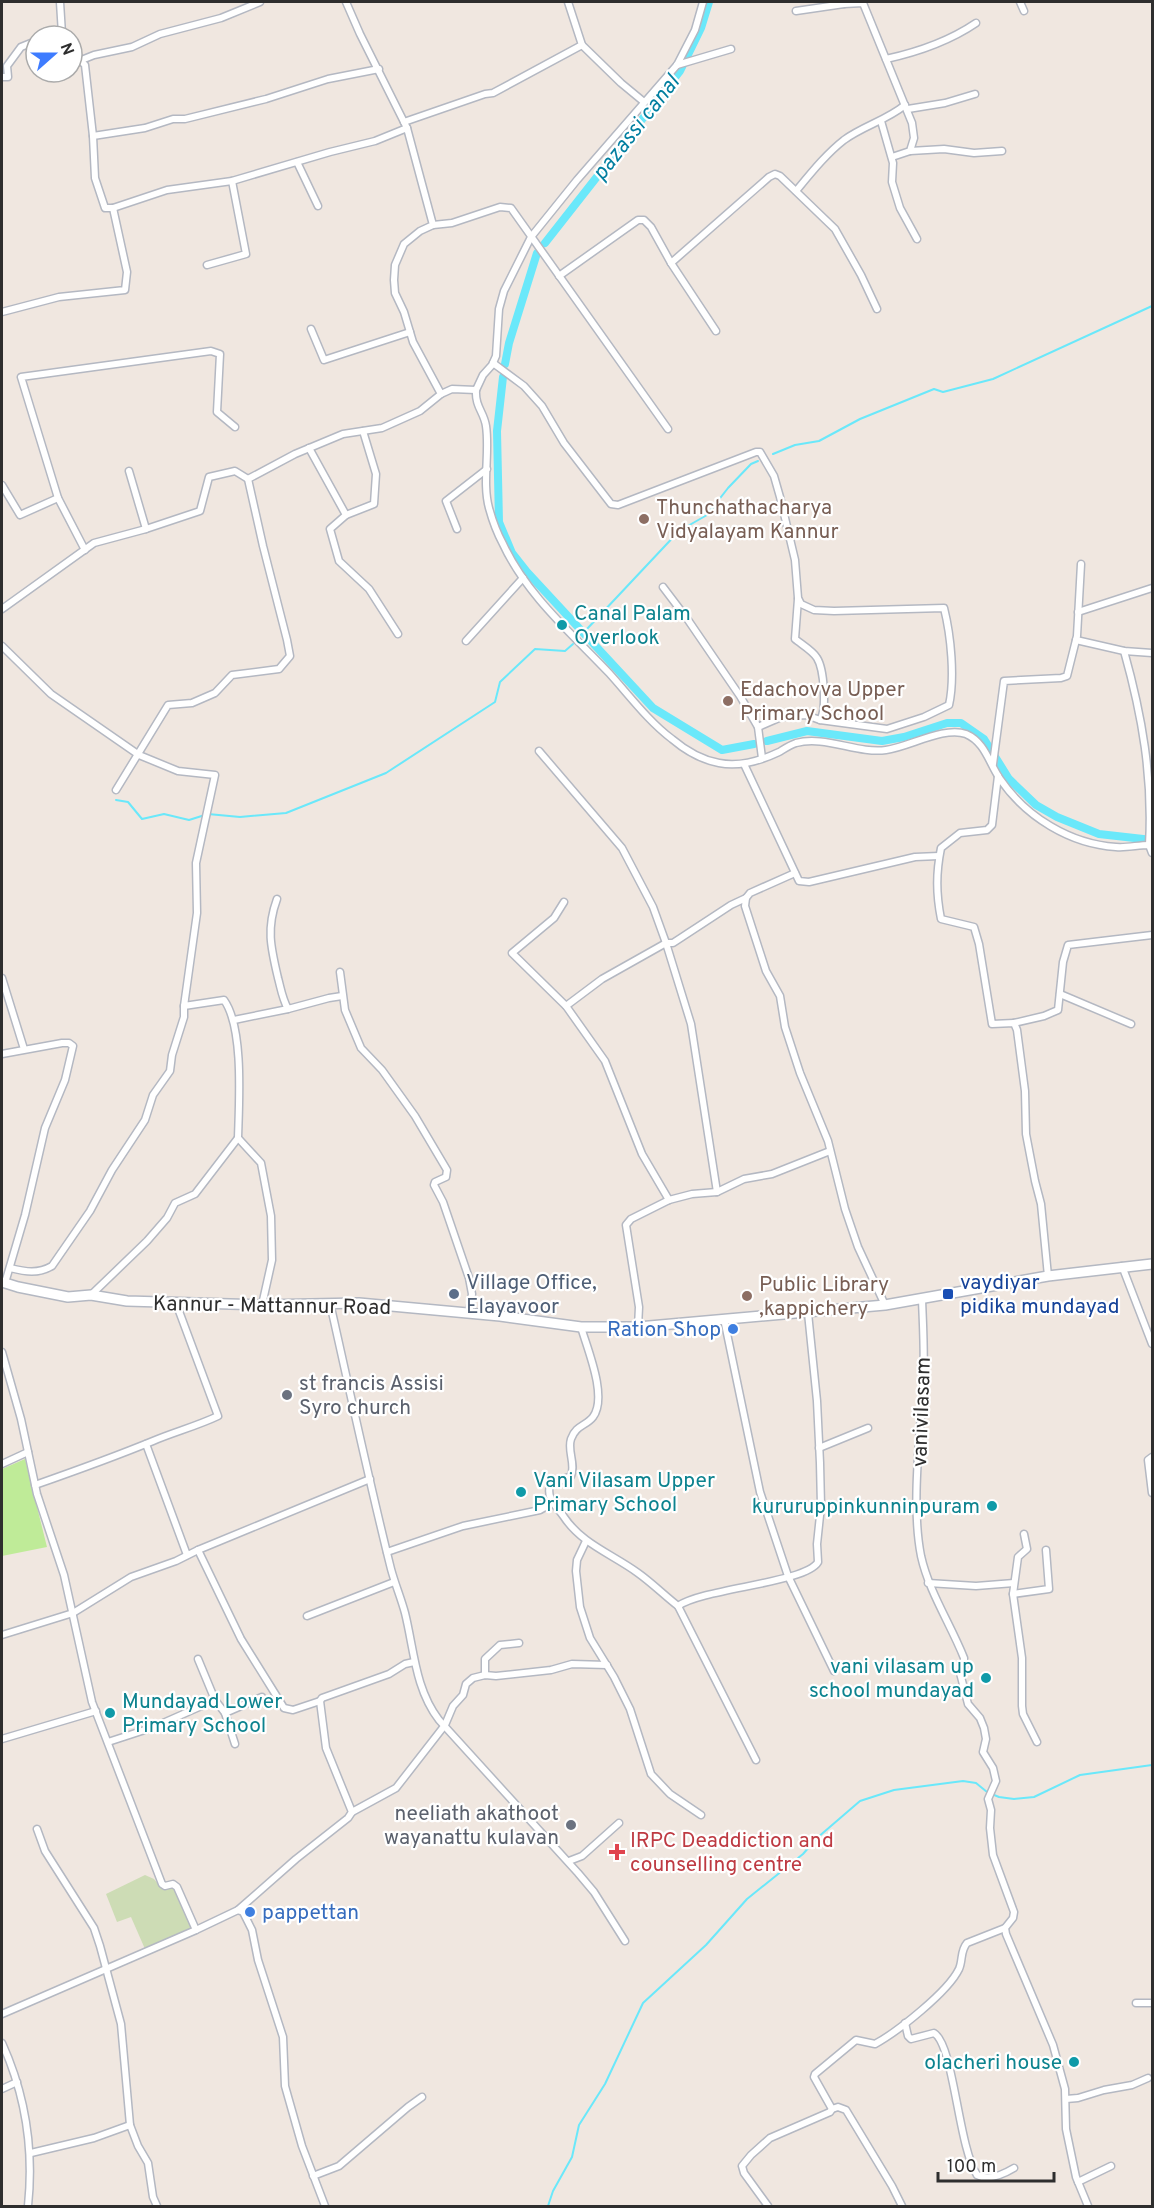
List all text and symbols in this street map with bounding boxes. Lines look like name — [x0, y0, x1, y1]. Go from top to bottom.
north arrow — [24, 24, 84, 84]
text: N — [55, 40, 78, 58]
water label: pazassi canal — [587, 69, 687, 187]
place label: Thunchathacharya Vidyalayam Kannur — [656, 495, 839, 546]
marker: Thunchathacharya Vidyalayam Kannur — [637, 512, 651, 526]
place label: Canal Palam Overlook — [574, 601, 691, 652]
marker: Canal Palam Overlook — [555, 618, 569, 632]
place label: Edachovva Upper Primary School — [740, 677, 905, 728]
marker: Edachovva Upper Primary School — [721, 694, 735, 708]
place label: Village Office, Elayavoor — [466, 1270, 597, 1321]
place label: vaydiyar pidika mundayad — [960, 1270, 1120, 1321]
place label: Public Library ,kappichery — [759, 1272, 889, 1323]
marker: Village Office, Elayavoor — [447, 1287, 461, 1301]
marker: vaydiyar pidika mundayad — [941, 1287, 955, 1301]
marker: Public Library ,kappichery — [740, 1289, 754, 1303]
street label: Kannur - Mattannur Road — [153, 1291, 391, 1322]
place label: Ration Shop — [607, 1317, 721, 1344]
marker: Ration Shop — [726, 1322, 740, 1336]
street label: vanivilasam — [907, 1357, 938, 1468]
place label: st francis Assisi Syro church — [299, 1371, 444, 1422]
marker: st francis Assisi Syro church — [280, 1388, 294, 1402]
place label: Vani Vilasam Upper Primary School — [533, 1468, 715, 1519]
marker: Vani Vilasam Upper Primary School — [514, 1485, 528, 1499]
place label: kururuppinkunninpuram — [752, 1494, 980, 1521]
marker: kururuppinkunninpuram — [985, 1499, 999, 1513]
place label: vani vilasam up school mundayad — [809, 1654, 974, 1705]
marker: vani vilasam up school mundayad — [979, 1671, 993, 1685]
place label: Mundayad Lower Primary School — [122, 1689, 282, 1740]
marker: Mundayad Lower Primary School — [103, 1706, 117, 1720]
place label: neeliath akathoot wayanattu kulavan — [384, 1801, 559, 1852]
marker: neeliath akathoot wayanattu kulavan — [564, 1818, 578, 1832]
place label: IRPC Deaddiction and counselling centre — [630, 1828, 834, 1879]
marker: IRPC Deaddiction and counselling centre — [608, 1843, 626, 1861]
place label: pappettan — [262, 1900, 359, 1927]
marker: pappettan — [243, 1905, 257, 1919]
place label: olacheri house — [924, 2050, 1062, 2077]
marker: olacheri house — [1067, 2055, 1081, 2069]
scale bar — [938, 2145, 1054, 2183]
text: 100 m — [947, 2156, 996, 2179]

